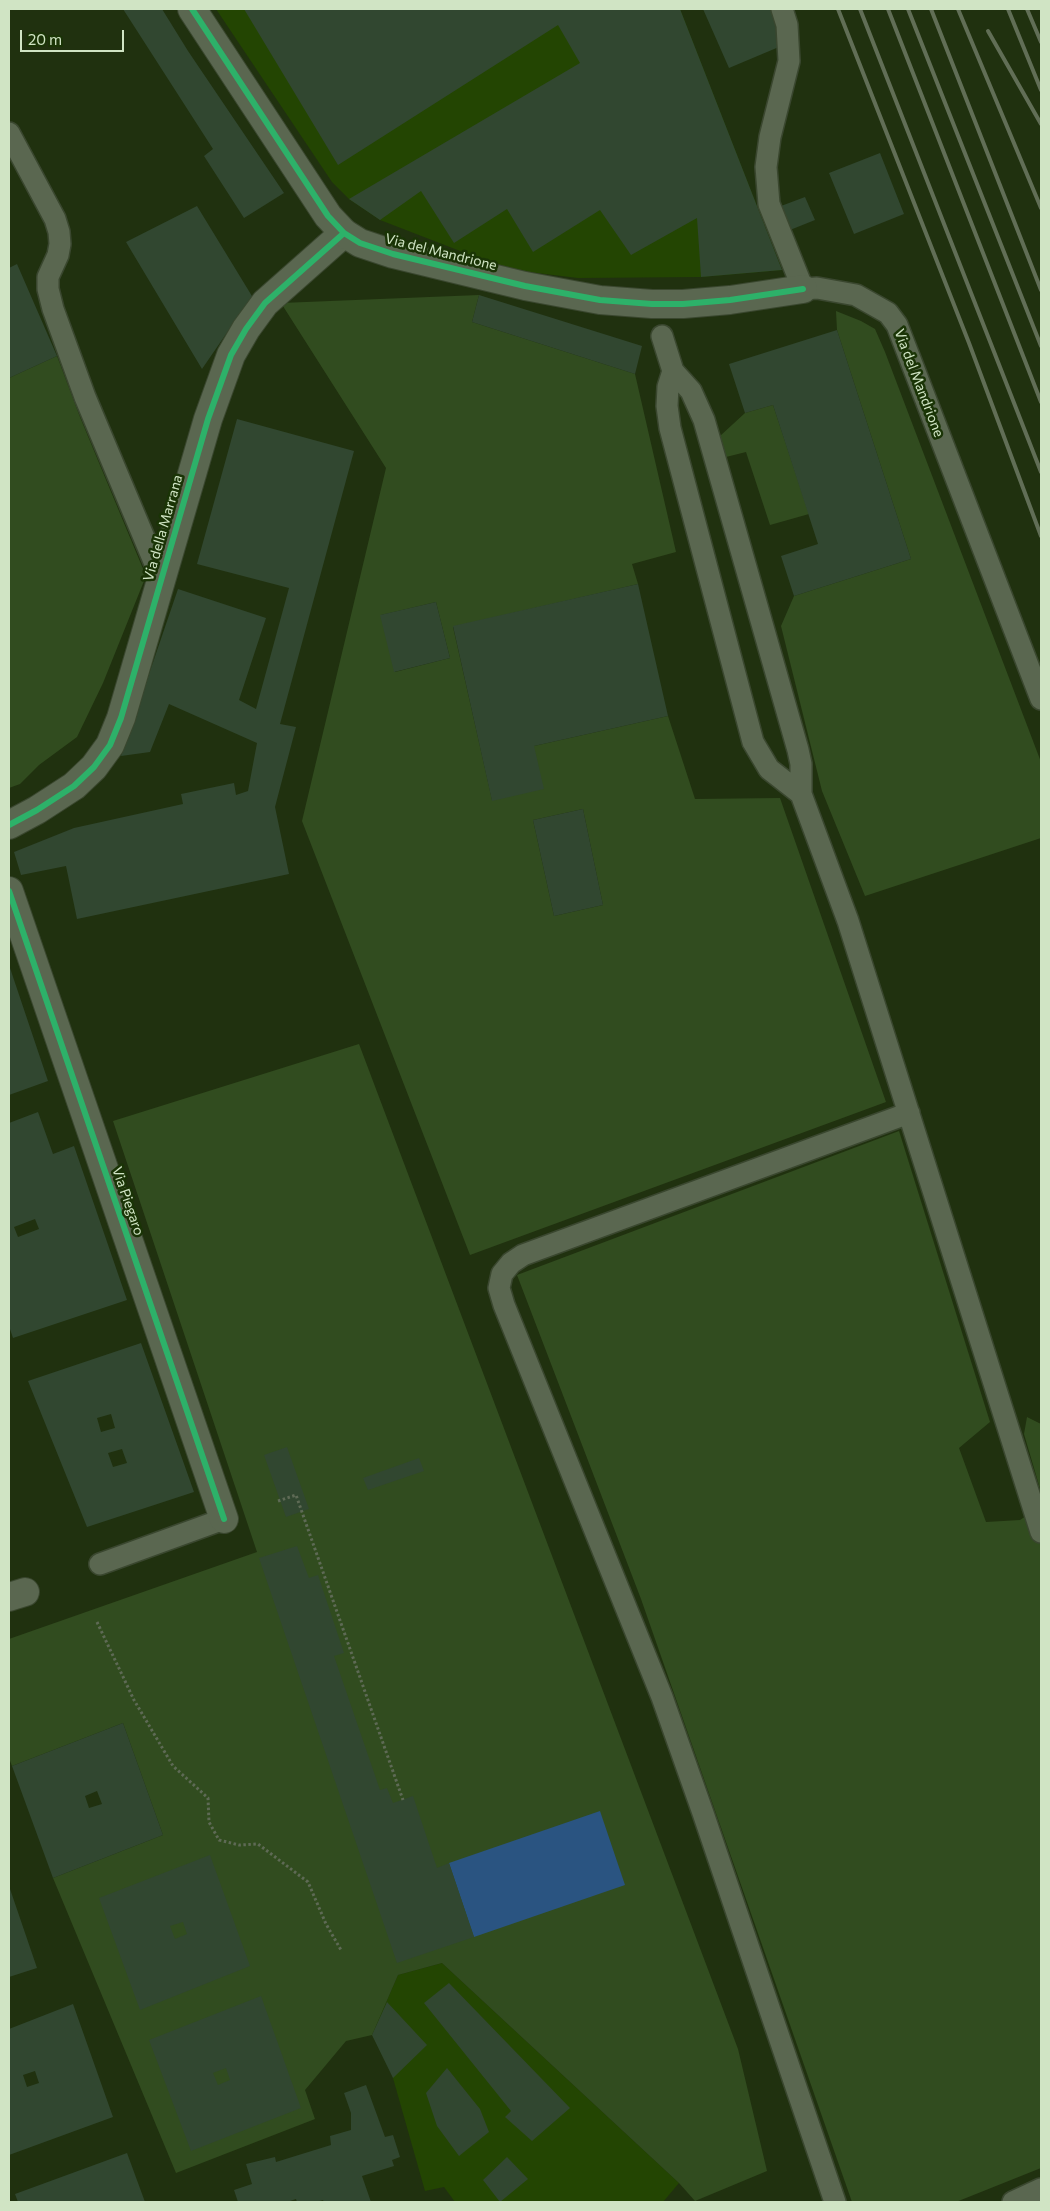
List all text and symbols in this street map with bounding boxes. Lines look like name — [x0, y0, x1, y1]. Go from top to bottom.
scale bar — [22, 20, 126, 52]
text: 20 m — [28, 30, 62, 48]
street label: Via del Mandrione — [383, 230, 499, 274]
street label: Via del Mandrione — [891, 327, 947, 439]
street label: Via della Marrana — [140, 473, 186, 583]
street label: Via Piegaro — [108, 1164, 148, 1238]

